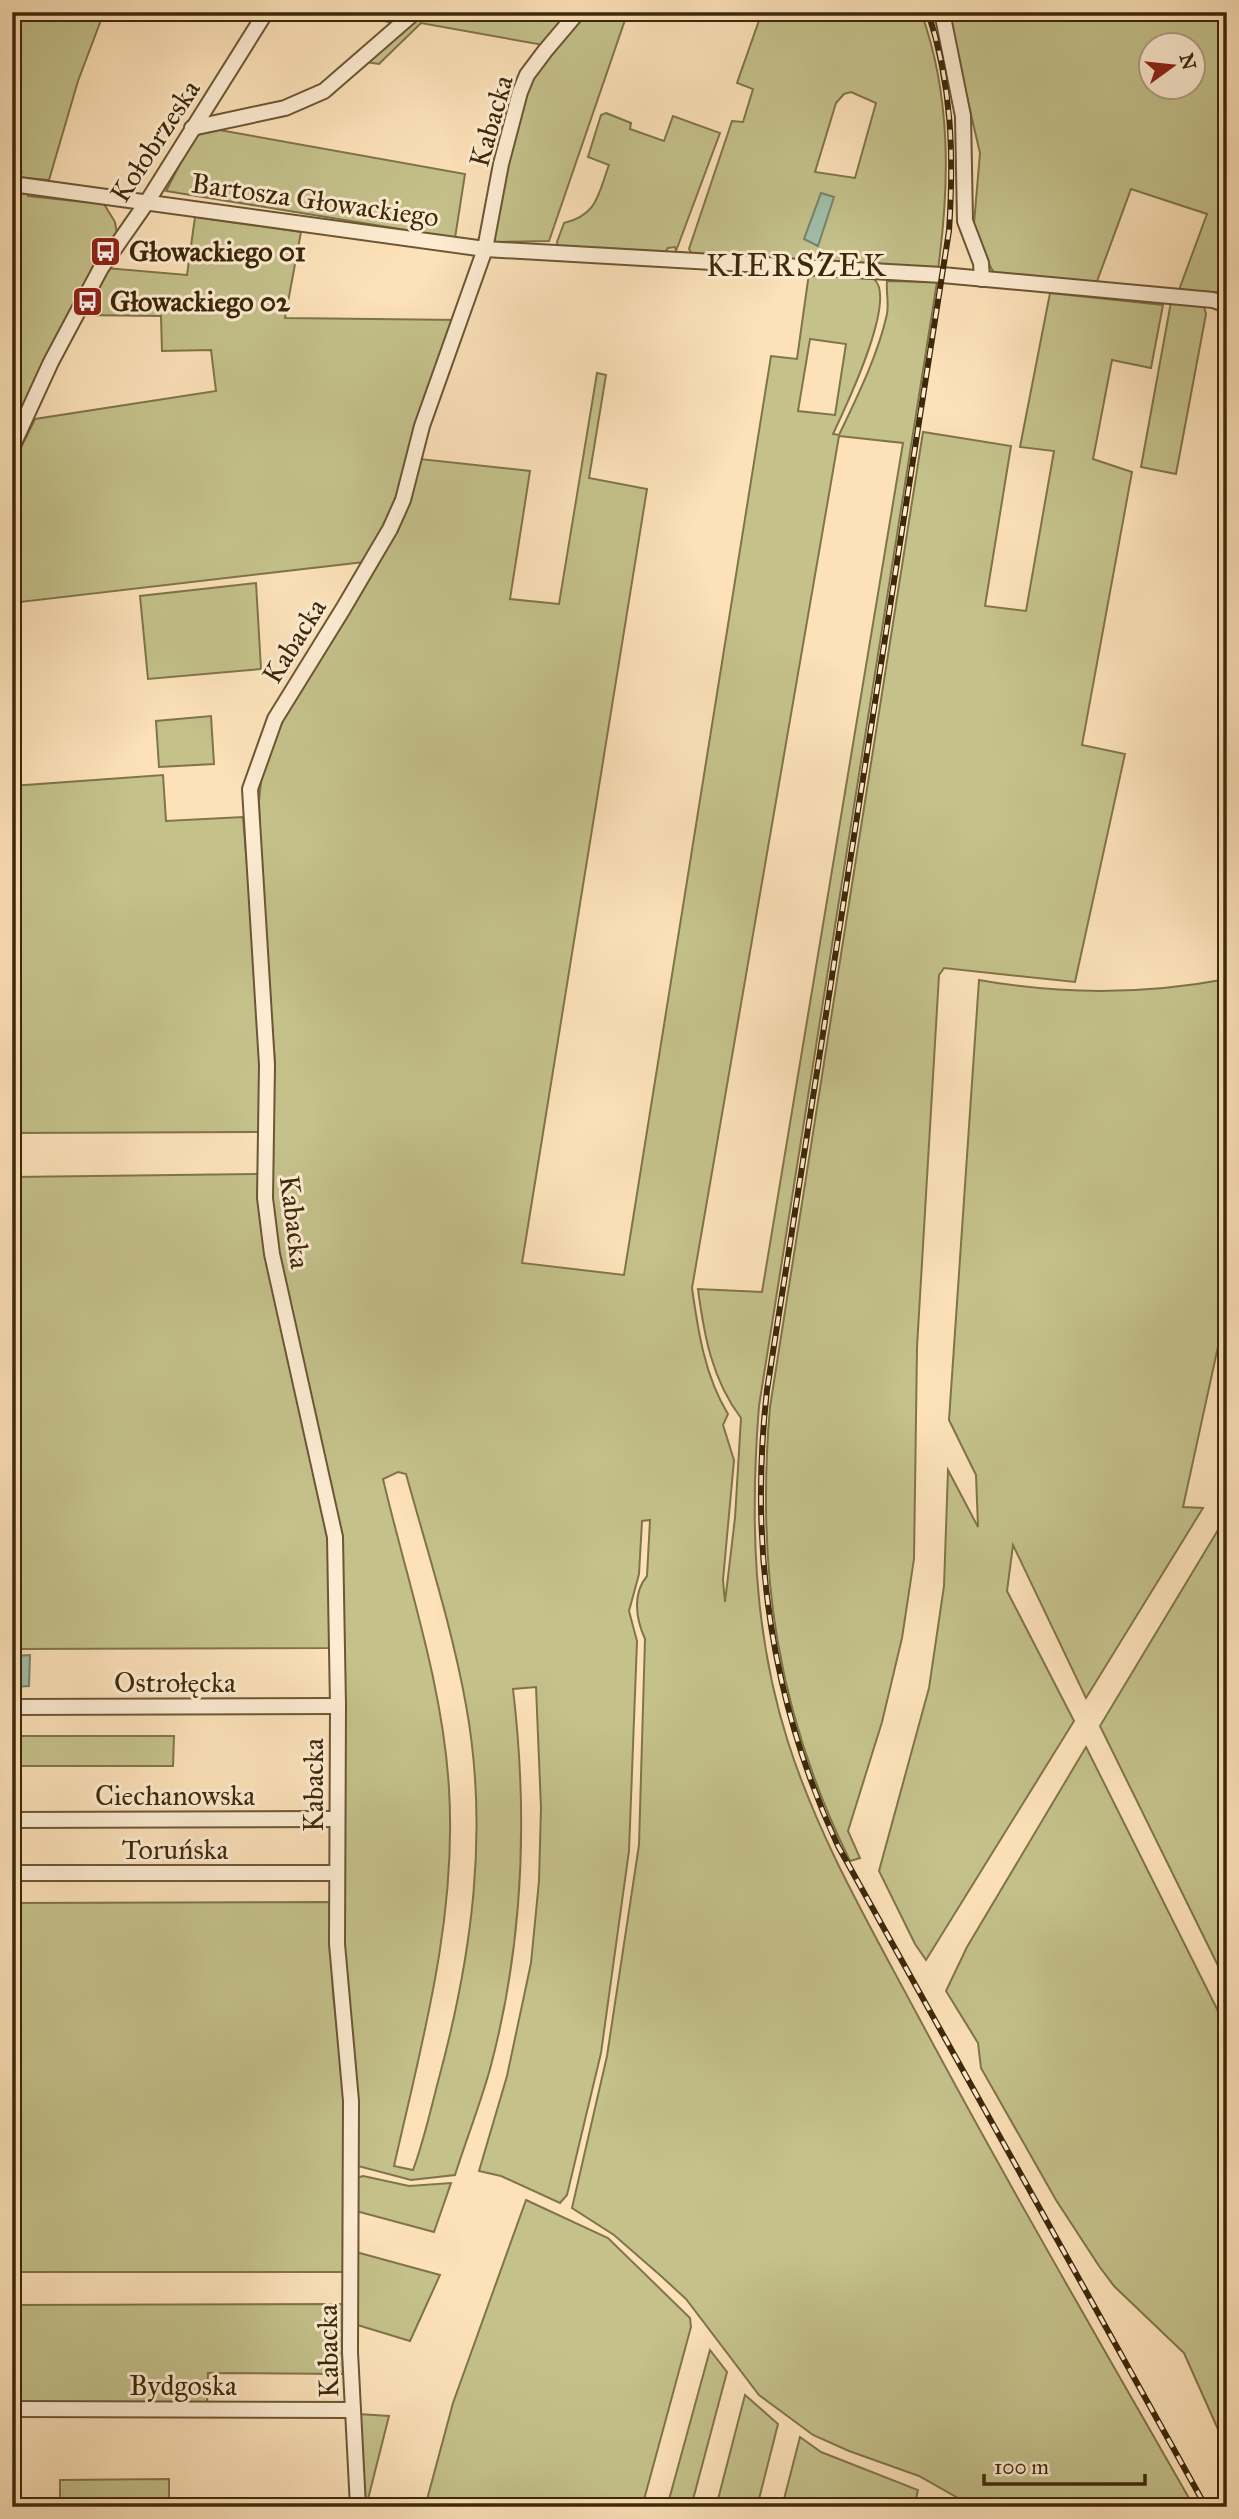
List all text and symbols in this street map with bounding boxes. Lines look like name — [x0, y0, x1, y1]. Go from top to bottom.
north arrow — [1138, 32, 1208, 102]
text: N — [1175, 51, 1201, 72]
street label: Kabacka — [461, 71, 521, 171]
street label: Kołobrzeska — [102, 73, 208, 209]
street label: Bartosza Głowackiego — [189, 165, 441, 235]
bus stop icon: Głowackiego 01 — [89, 234, 123, 268]
place label: Głowackiego 01 — [129, 234, 306, 269]
district label: KIERSZEK — [706, 246, 888, 285]
bus stop icon: Głowackiego 02 — [70, 284, 104, 318]
place label: Głowackiego 02 — [110, 284, 291, 319]
street label: Kabacka — [254, 592, 334, 690]
street label: Kabacka — [272, 1173, 318, 1271]
street label: Ostrołęcka — [114, 1665, 236, 1700]
street label: Kabacka — [296, 1738, 331, 1832]
street label: Ciechanowska — [95, 1778, 255, 1813]
street label: Toruńska — [122, 1832, 229, 1867]
street label: Kabacka — [310, 2304, 346, 2398]
street label: Bydgoska — [129, 2368, 237, 2403]
scale bar — [984, 2442, 1144, 2486]
text: 100 m — [994, 2454, 1049, 2480]

